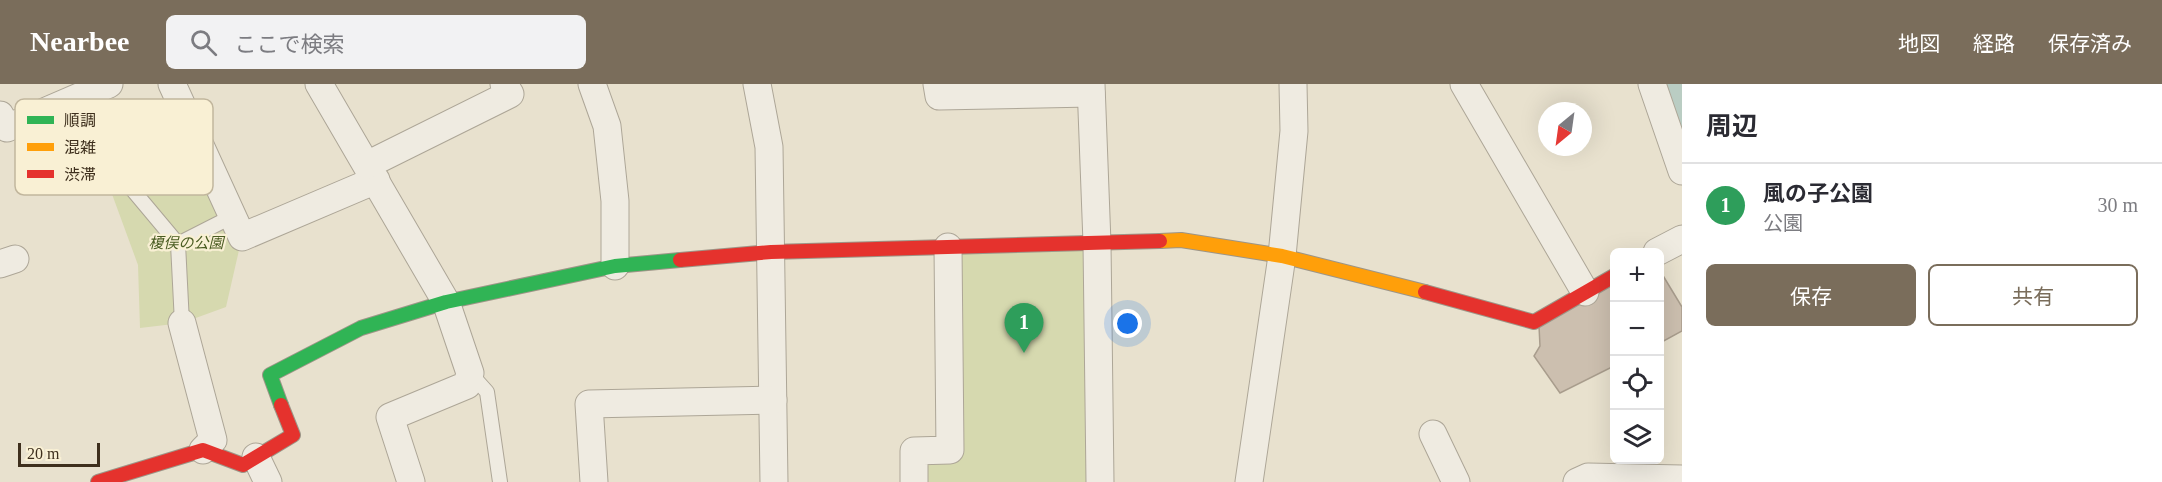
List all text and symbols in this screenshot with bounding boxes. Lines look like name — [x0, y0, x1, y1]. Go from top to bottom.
search box — [166, 15, 586, 69]
text: Nearbee — [30, 26, 130, 57]
icon: search — [187, 26, 220, 59]
text: ここで検索 — [235, 32, 345, 57]
text: 地図 — [1898, 32, 1940, 56]
text: 経路 — [1973, 32, 2015, 56]
text: 保存済み — [2048, 32, 2132, 56]
legend — [15, 99, 213, 195]
north arrow — [1538, 102, 1592, 156]
text: 順調 — [64, 112, 96, 129]
text: 周辺 — [1706, 112, 1758, 141]
text: 混雑 — [64, 139, 96, 156]
text: 渋滞 — [64, 166, 96, 183]
text: 風の子公園 — [1763, 181, 1873, 206]
text: 1 — [1721, 194, 1731, 216]
text: 30 m — [2097, 194, 2138, 216]
text: 公園 — [1763, 212, 1803, 234]
park label: 榎俣の公園 — [148, 235, 225, 251]
map controls — [1610, 248, 1664, 464]
button: + — [1610, 248, 1664, 302]
button: 保存 — [1706, 264, 1916, 326]
button: 共有 — [1928, 264, 2138, 326]
button: − — [1610, 302, 1664, 356]
pin: 1 — [1004, 304, 1044, 353]
your location — [1113, 309, 1142, 338]
button: locate — [1610, 356, 1664, 410]
button: layers — [1610, 410, 1664, 464]
scale bar — [18, 440, 100, 468]
text: 20 m — [27, 445, 59, 462]

